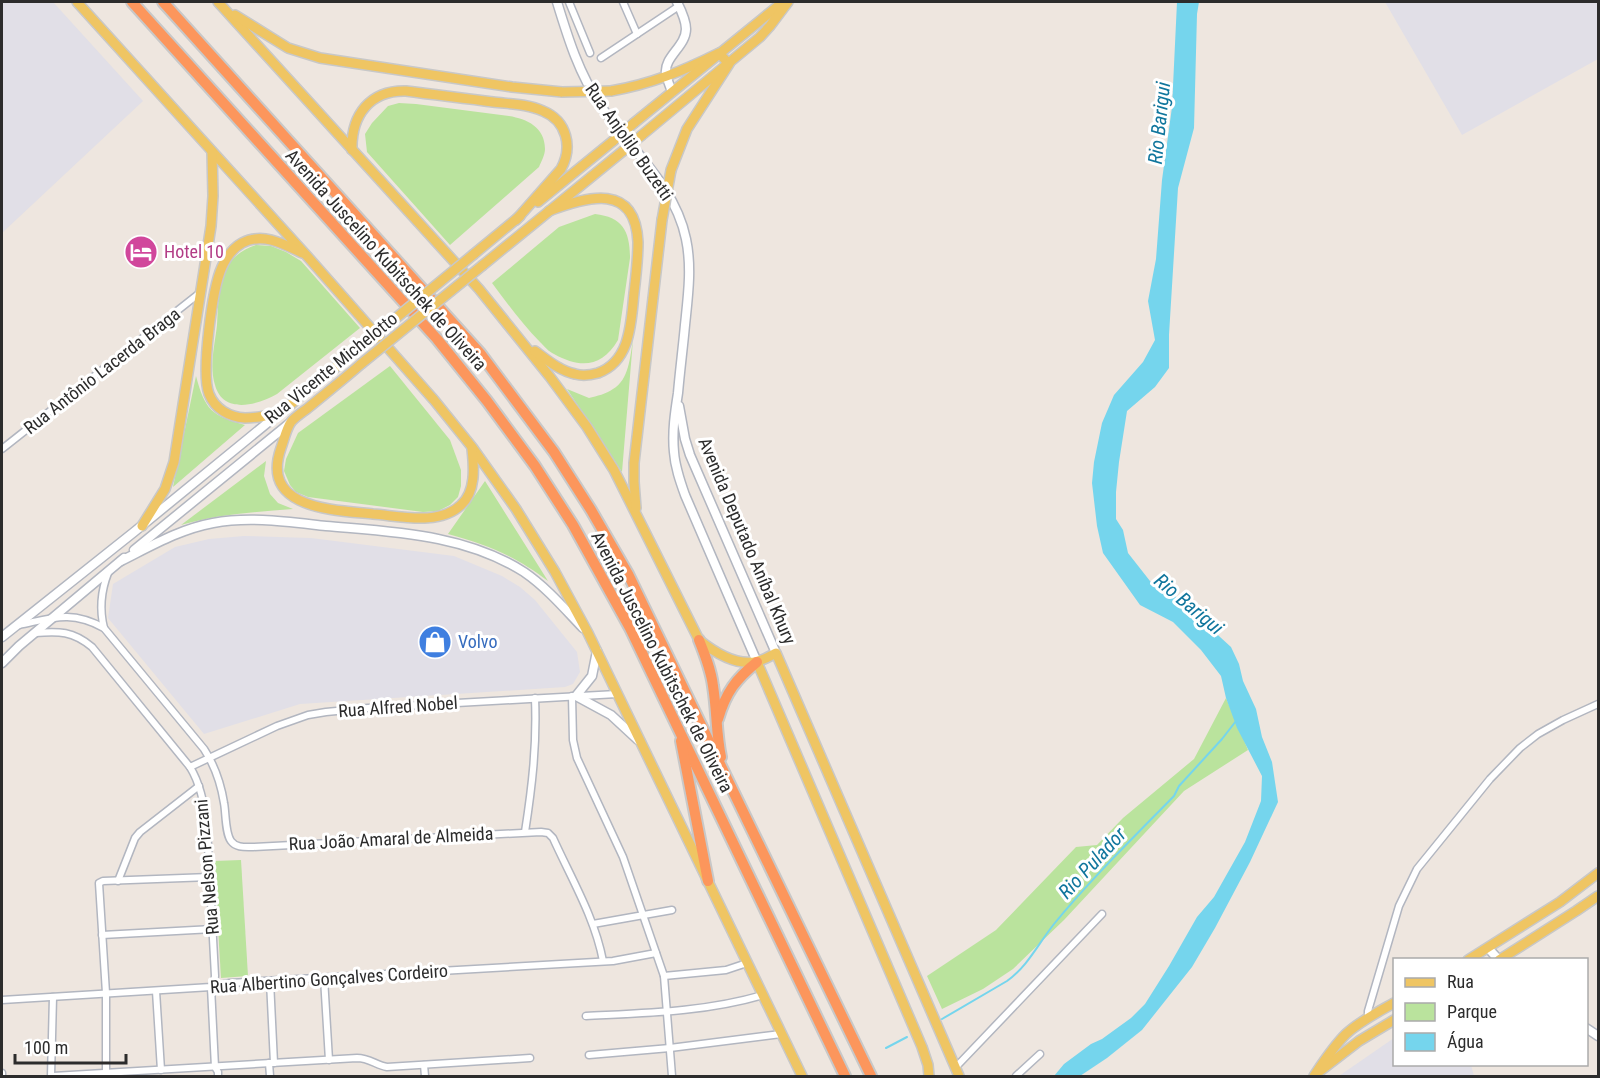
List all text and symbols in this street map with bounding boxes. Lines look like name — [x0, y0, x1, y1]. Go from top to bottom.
street label: Rua Anjolilo Buzetti — [581, 79, 678, 204]
water label: Rio Barigui — [1143, 80, 1175, 165]
street label: Avenida Juscelino Kubitschek de Oliveira — [282, 145, 491, 374]
hotel icon: Hotel 10 — [123, 234, 159, 270]
place label: Hotel 10 — [164, 241, 224, 262]
street label: Rua Antônio Lacerda Braga — [19, 303, 184, 438]
street label: Rua Vicente Michelotto — [260, 308, 401, 428]
street label: Avenida Deputado Aníbal Khury — [694, 434, 801, 648]
street label: Avenida Juscelino Kubitschek de Oliveira — [587, 528, 738, 796]
water label: Rio Barigui — [1150, 568, 1229, 640]
shop icon: Volvo — [417, 624, 453, 660]
place label: Volvo — [458, 631, 497, 652]
street label: Rua Alfred Nobel — [338, 692, 458, 721]
street label: Rua Nelson Pizzani — [190, 798, 223, 936]
water label: Rio Pulador — [1053, 822, 1132, 903]
street label: Rua João Amaral de Almeida — [288, 823, 494, 854]
legend — [1393, 958, 1588, 1066]
street label: Rua Albertino Gonçalves Cordeiro — [209, 960, 449, 997]
text: Rua — [1447, 971, 1474, 992]
text: Parque — [1447, 1001, 1497, 1022]
scale bar — [15, 1027, 126, 1065]
text: Água — [1447, 1031, 1484, 1052]
text: 100 m — [24, 1037, 68, 1058]

